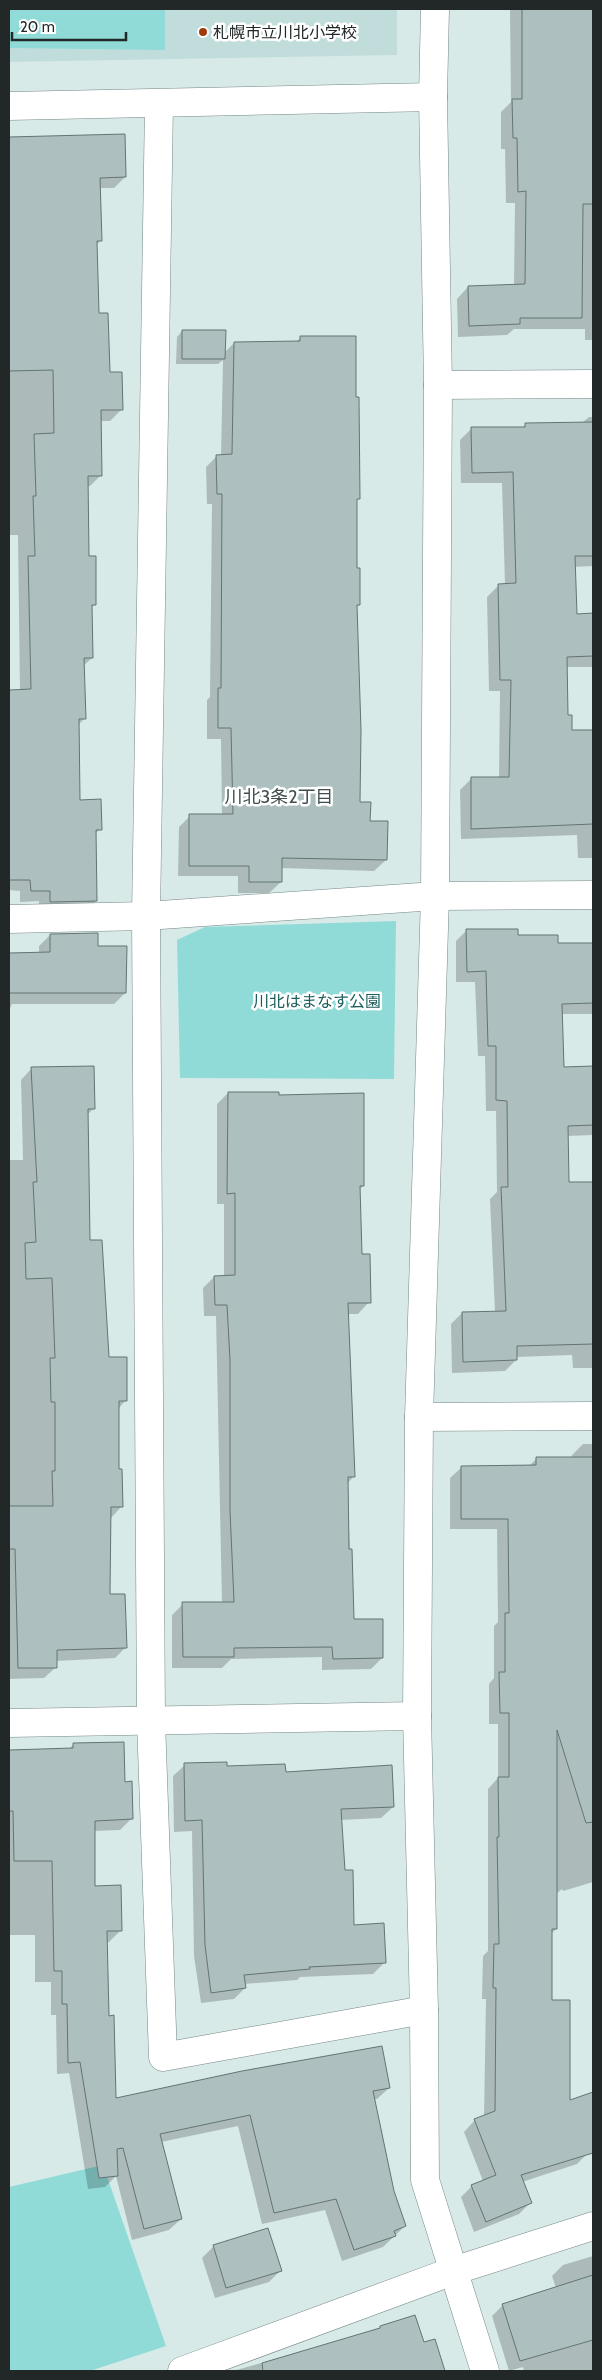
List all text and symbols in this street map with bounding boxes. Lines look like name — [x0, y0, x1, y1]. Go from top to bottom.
scale bar — [12, 10, 126, 42]
text: 20 m — [20, 18, 55, 36]
place label: 札幌市立川北小学校 — [213, 23, 357, 42]
marker: 札幌市立川北小学校 — [197, 26, 209, 38]
district label: 川北3条2丁目 — [224, 786, 334, 808]
park label: 川北はまなす公園 — [253, 992, 381, 1011]

